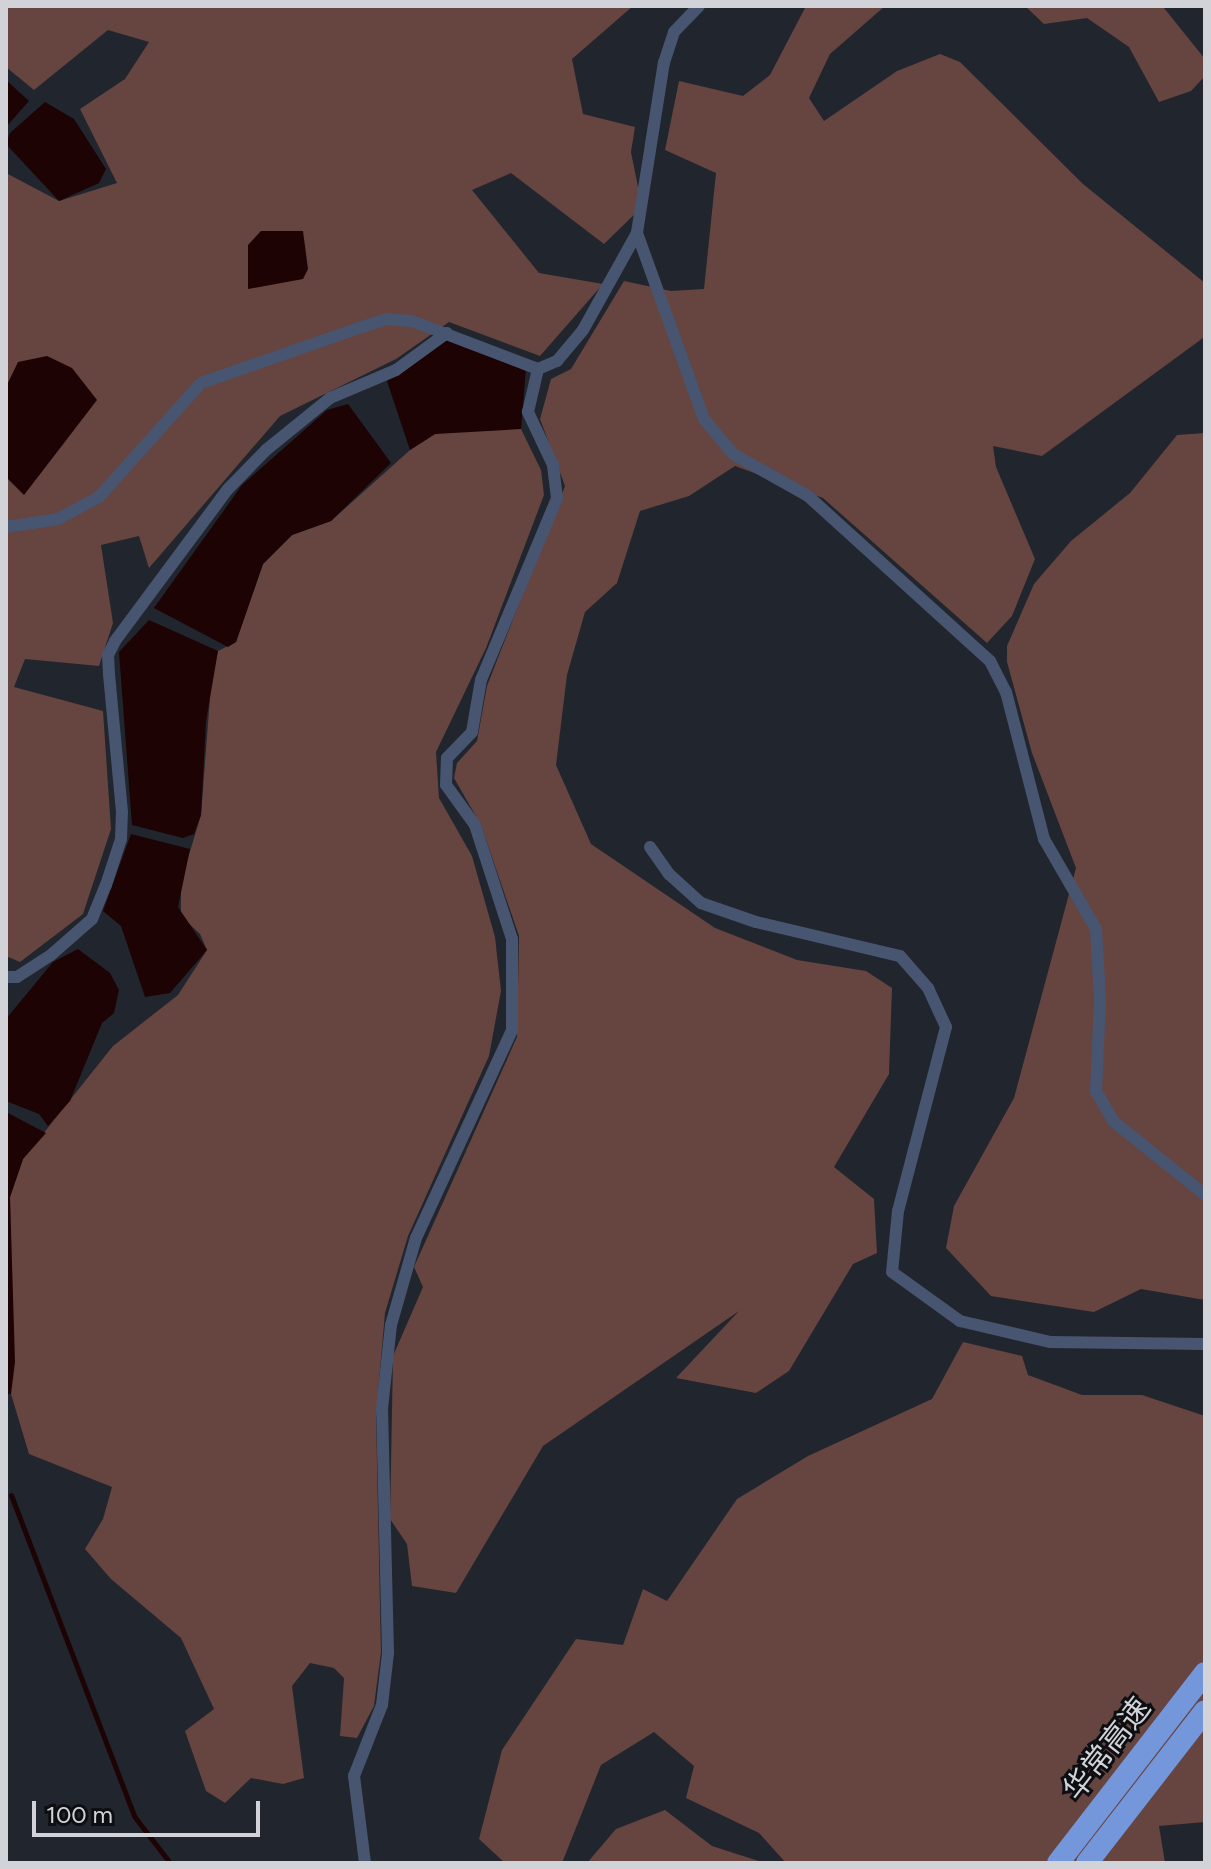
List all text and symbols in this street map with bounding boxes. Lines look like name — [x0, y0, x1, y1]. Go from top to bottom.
street label: 华常高速 — [1056, 1691, 1158, 1807]
scale bar — [36, 1785, 264, 1835]
text: 100 m — [46, 1800, 113, 1829]

